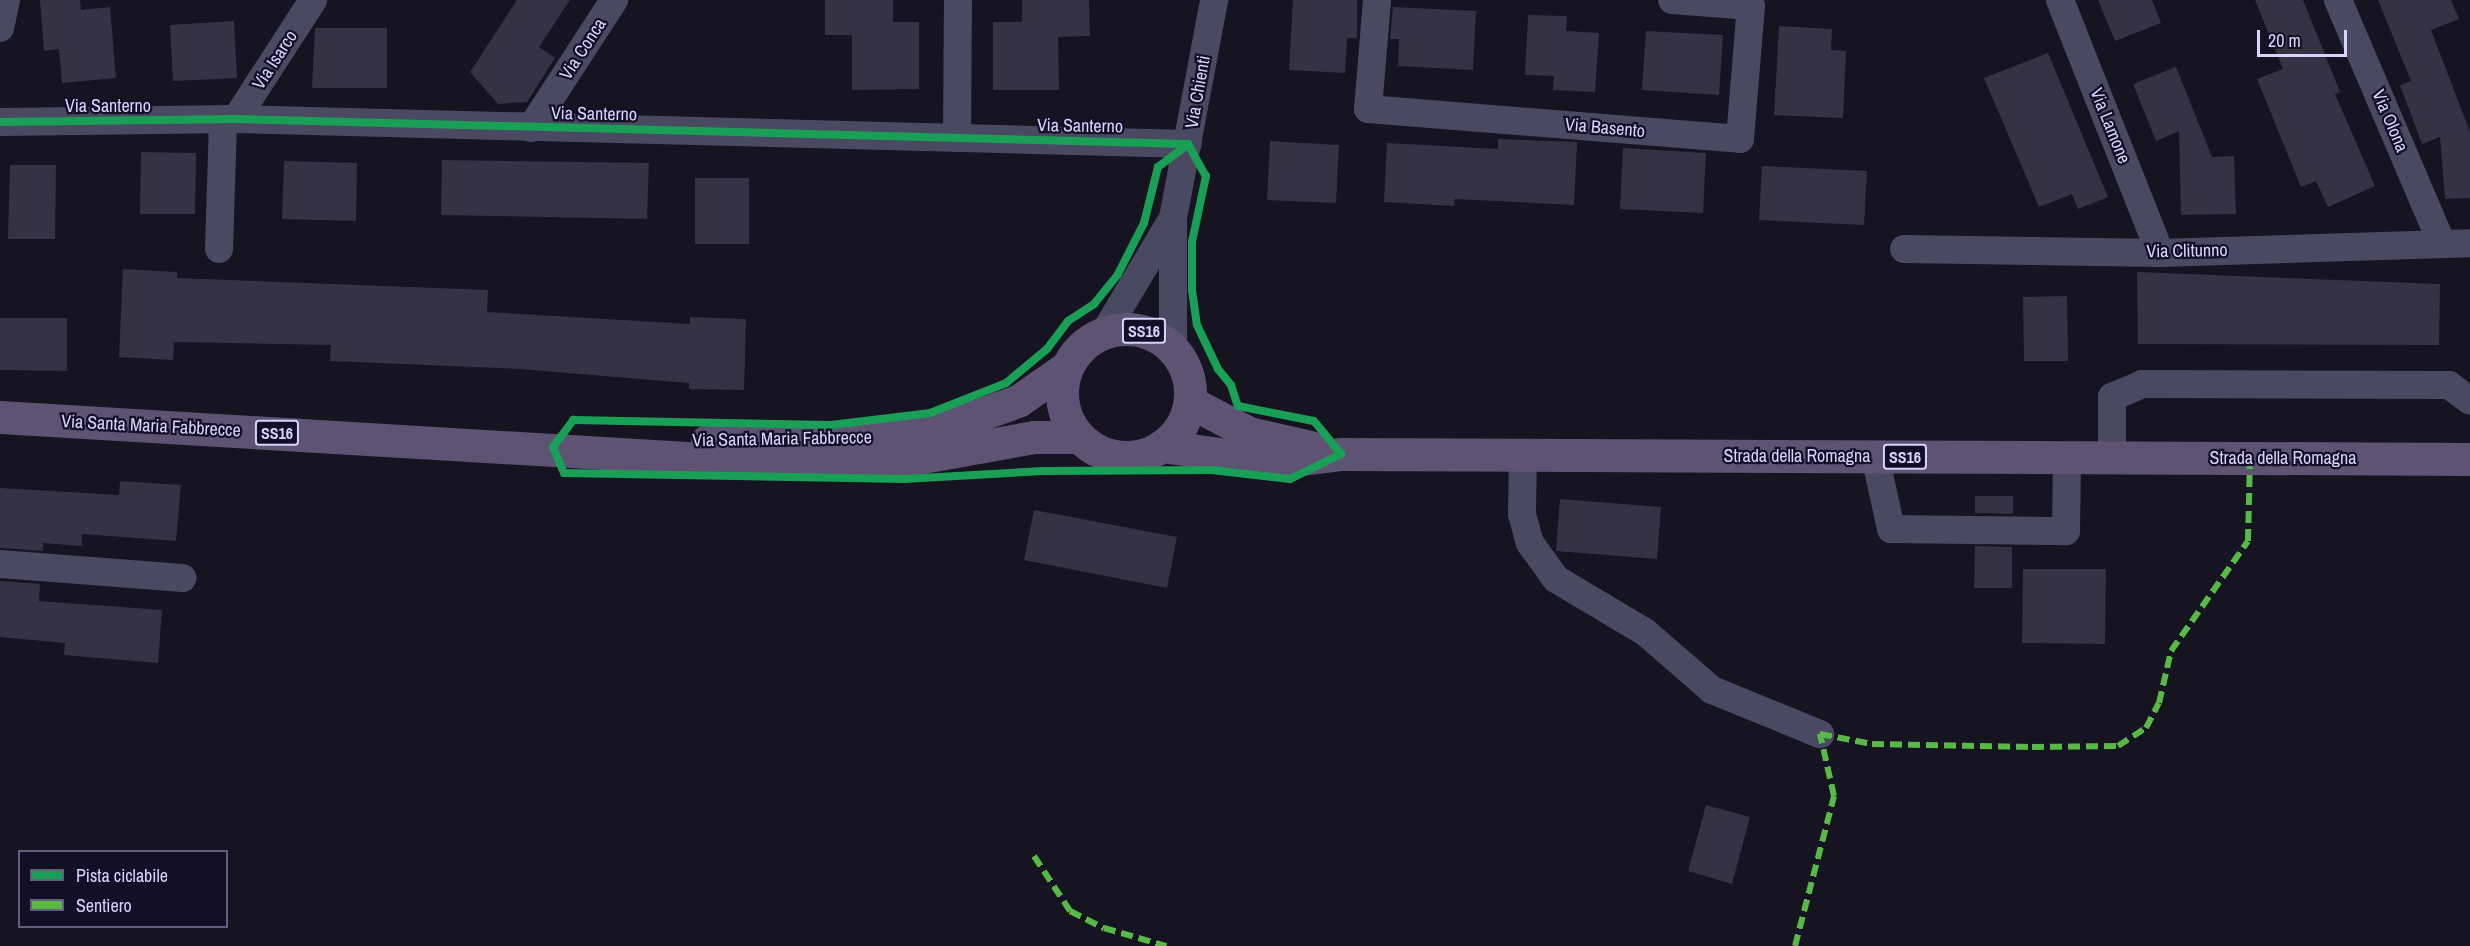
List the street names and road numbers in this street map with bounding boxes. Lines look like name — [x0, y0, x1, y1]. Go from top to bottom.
street label: Via Conca — [555, 14, 611, 84]
street label: Via Isarco — [248, 26, 302, 94]
street label: Via Chienti — [1181, 54, 1215, 130]
street label: Via Lamone — [2085, 85, 2135, 167]
street label: Via Olona — [2367, 87, 2413, 155]
street label: Via Santerno — [65, 95, 151, 117]
street label: Via Santerno — [551, 102, 637, 126]
street label: Via Santerno — [1037, 114, 1123, 138]
street label: Via Basento — [1564, 114, 1646, 142]
street label: Via Clitunno — [2146, 239, 2228, 263]
road number: SS16 — [1122, 318, 1166, 344]
street label: Via Santa Maria Fabbrecce — [61, 411, 241, 441]
road number: SS16 — [254, 420, 300, 446]
street label: Via Santa Maria Fabbrecce — [692, 427, 872, 451]
road number: SS16 — [1882, 444, 1928, 470]
street label: Strada della Romagna — [1724, 445, 1870, 467]
street label: Strada della Romagna — [2210, 447, 2356, 469]

